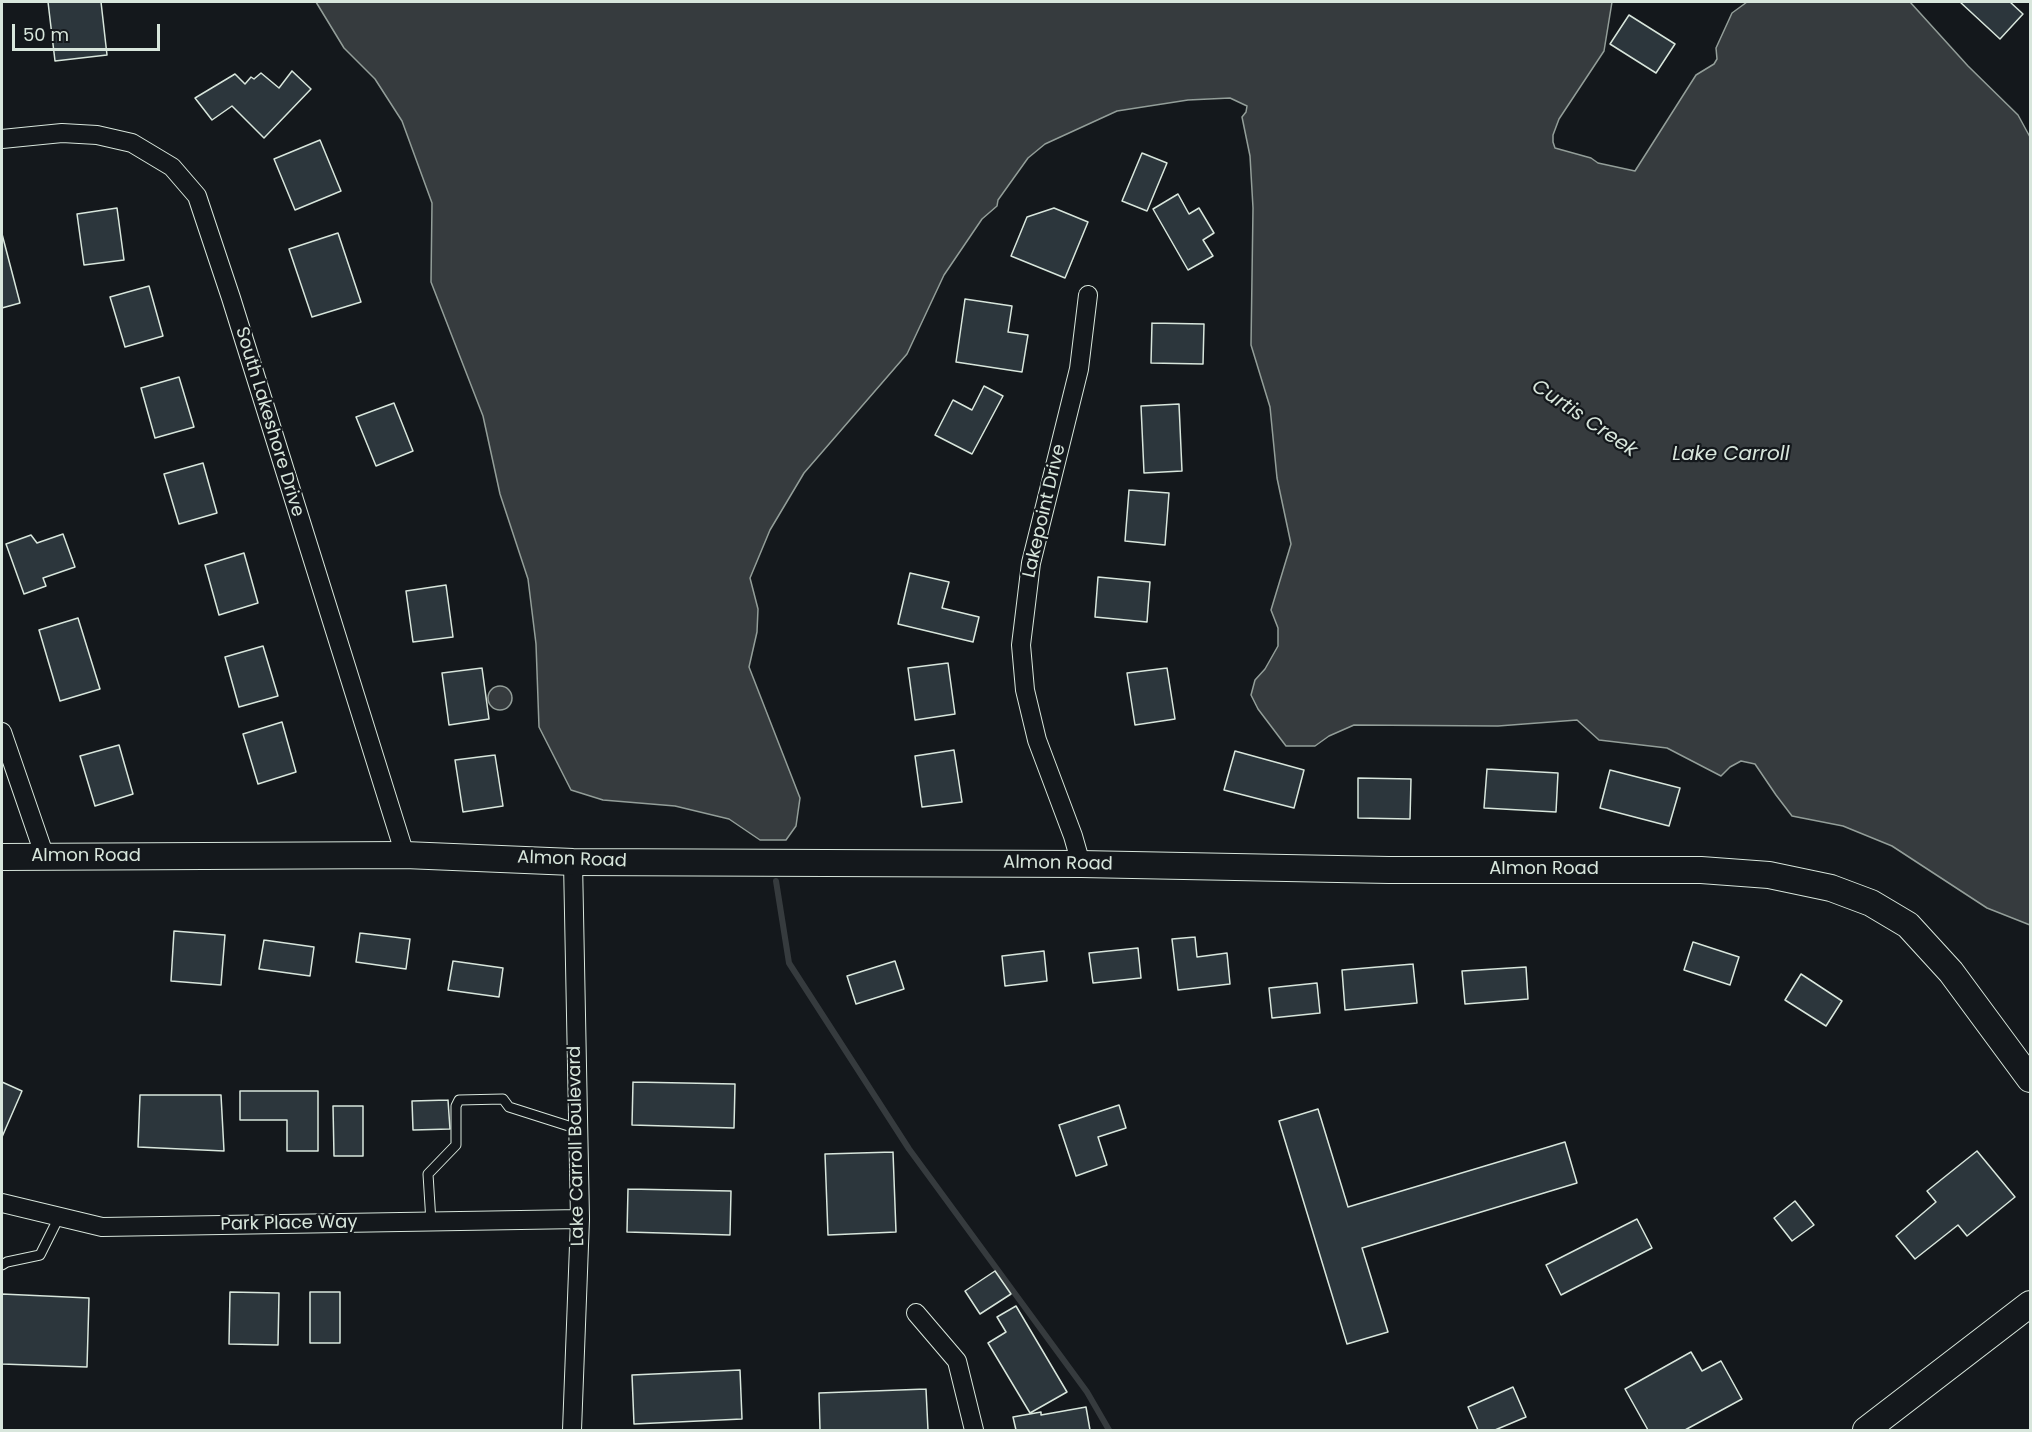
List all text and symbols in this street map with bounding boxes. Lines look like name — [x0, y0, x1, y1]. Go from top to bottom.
scale bar — [15, 12, 164, 50]
text: 50 m — [23, 22, 69, 47]
street label: South Lakeshore Drive — [230, 325, 308, 519]
water label: Curtis Creek — [1527, 375, 1641, 463]
street label: Lakepoint Drive — [1019, 442, 1071, 580]
water label: Lake Carroll — [1672, 443, 1790, 467]
street label: Almon Road — [31, 845, 141, 867]
street label: Almon Road — [517, 847, 627, 873]
street label: Almon Road — [1003, 852, 1113, 876]
street label: Almon Road — [1489, 858, 1599, 880]
street label: Lake Carroll Boulevard — [564, 1045, 590, 1247]
street label: Park Place Way — [220, 1212, 358, 1236]

